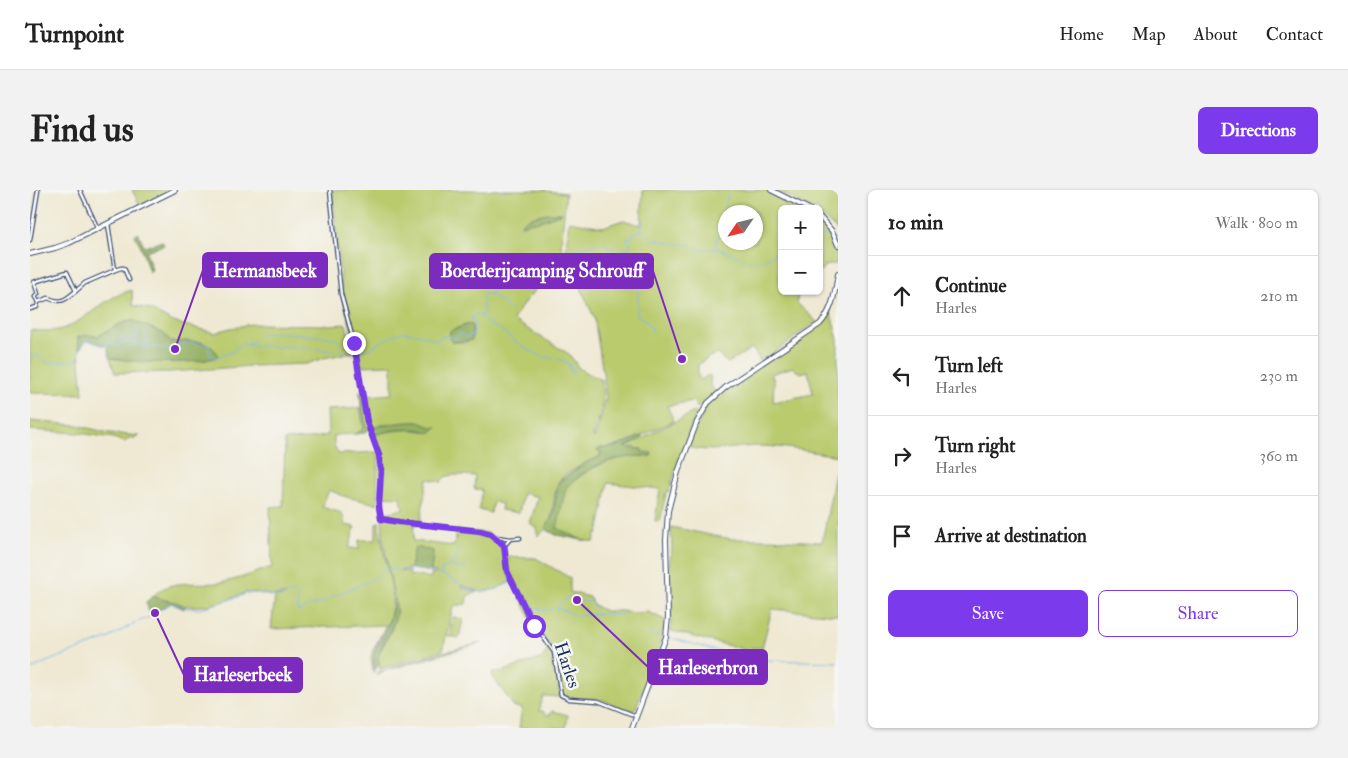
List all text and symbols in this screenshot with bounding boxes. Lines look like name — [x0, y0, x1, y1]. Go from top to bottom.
text: Turnpoint — [25, 19, 124, 50]
text: Home — [1059, 23, 1104, 46]
text: Map — [1132, 23, 1166, 46]
text: About — [1194, 23, 1238, 46]
text: Contact — [1266, 23, 1323, 46]
button: Directions — [1198, 107, 1318, 154]
text: Find us — [30, 108, 134, 152]
north arrow — [718, 205, 763, 250]
map controls — [778, 205, 823, 295]
button: + — [778, 205, 823, 250]
text: 10 min — [888, 209, 943, 236]
text: Walk · 800 m — [1215, 213, 1298, 233]
button: − — [778, 250, 823, 295]
callout: Hermansbeek — [203, 253, 327, 287]
callout: Boerderijcamping Schrouff — [430, 254, 653, 288]
text: Hermansbeek — [213, 259, 318, 283]
text: Boerderijcamping Schrouff — [440, 259, 647, 284]
text: Continue — [935, 274, 1006, 298]
icon: ahead — [888, 282, 916, 310]
text: 210 m — [1260, 286, 1298, 306]
text: Harles — [935, 298, 977, 318]
route end — [343, 332, 366, 355]
text: Turn left — [935, 354, 1003, 378]
icon: left — [888, 362, 916, 390]
text: 230 m — [1260, 366, 1298, 386]
text: Harles — [935, 378, 977, 398]
text: Turn right — [935, 434, 1015, 458]
icon: right — [888, 442, 916, 470]
text: 360 m — [1260, 446, 1298, 466]
text: Harles — [935, 458, 977, 478]
icon: arrive — [888, 522, 916, 550]
text: Arrive at destination — [935, 524, 1087, 548]
button: Save — [888, 590, 1088, 637]
button: Share — [1098, 590, 1298, 637]
route start — [523, 615, 546, 638]
street label: Harles — [548, 639, 586, 691]
callout: Harleserbron — [648, 650, 767, 684]
text: Harleserbron — [658, 656, 758, 680]
callout: Harleserbeek — [184, 658, 302, 692]
text: Harleserbeek — [194, 663, 293, 687]

